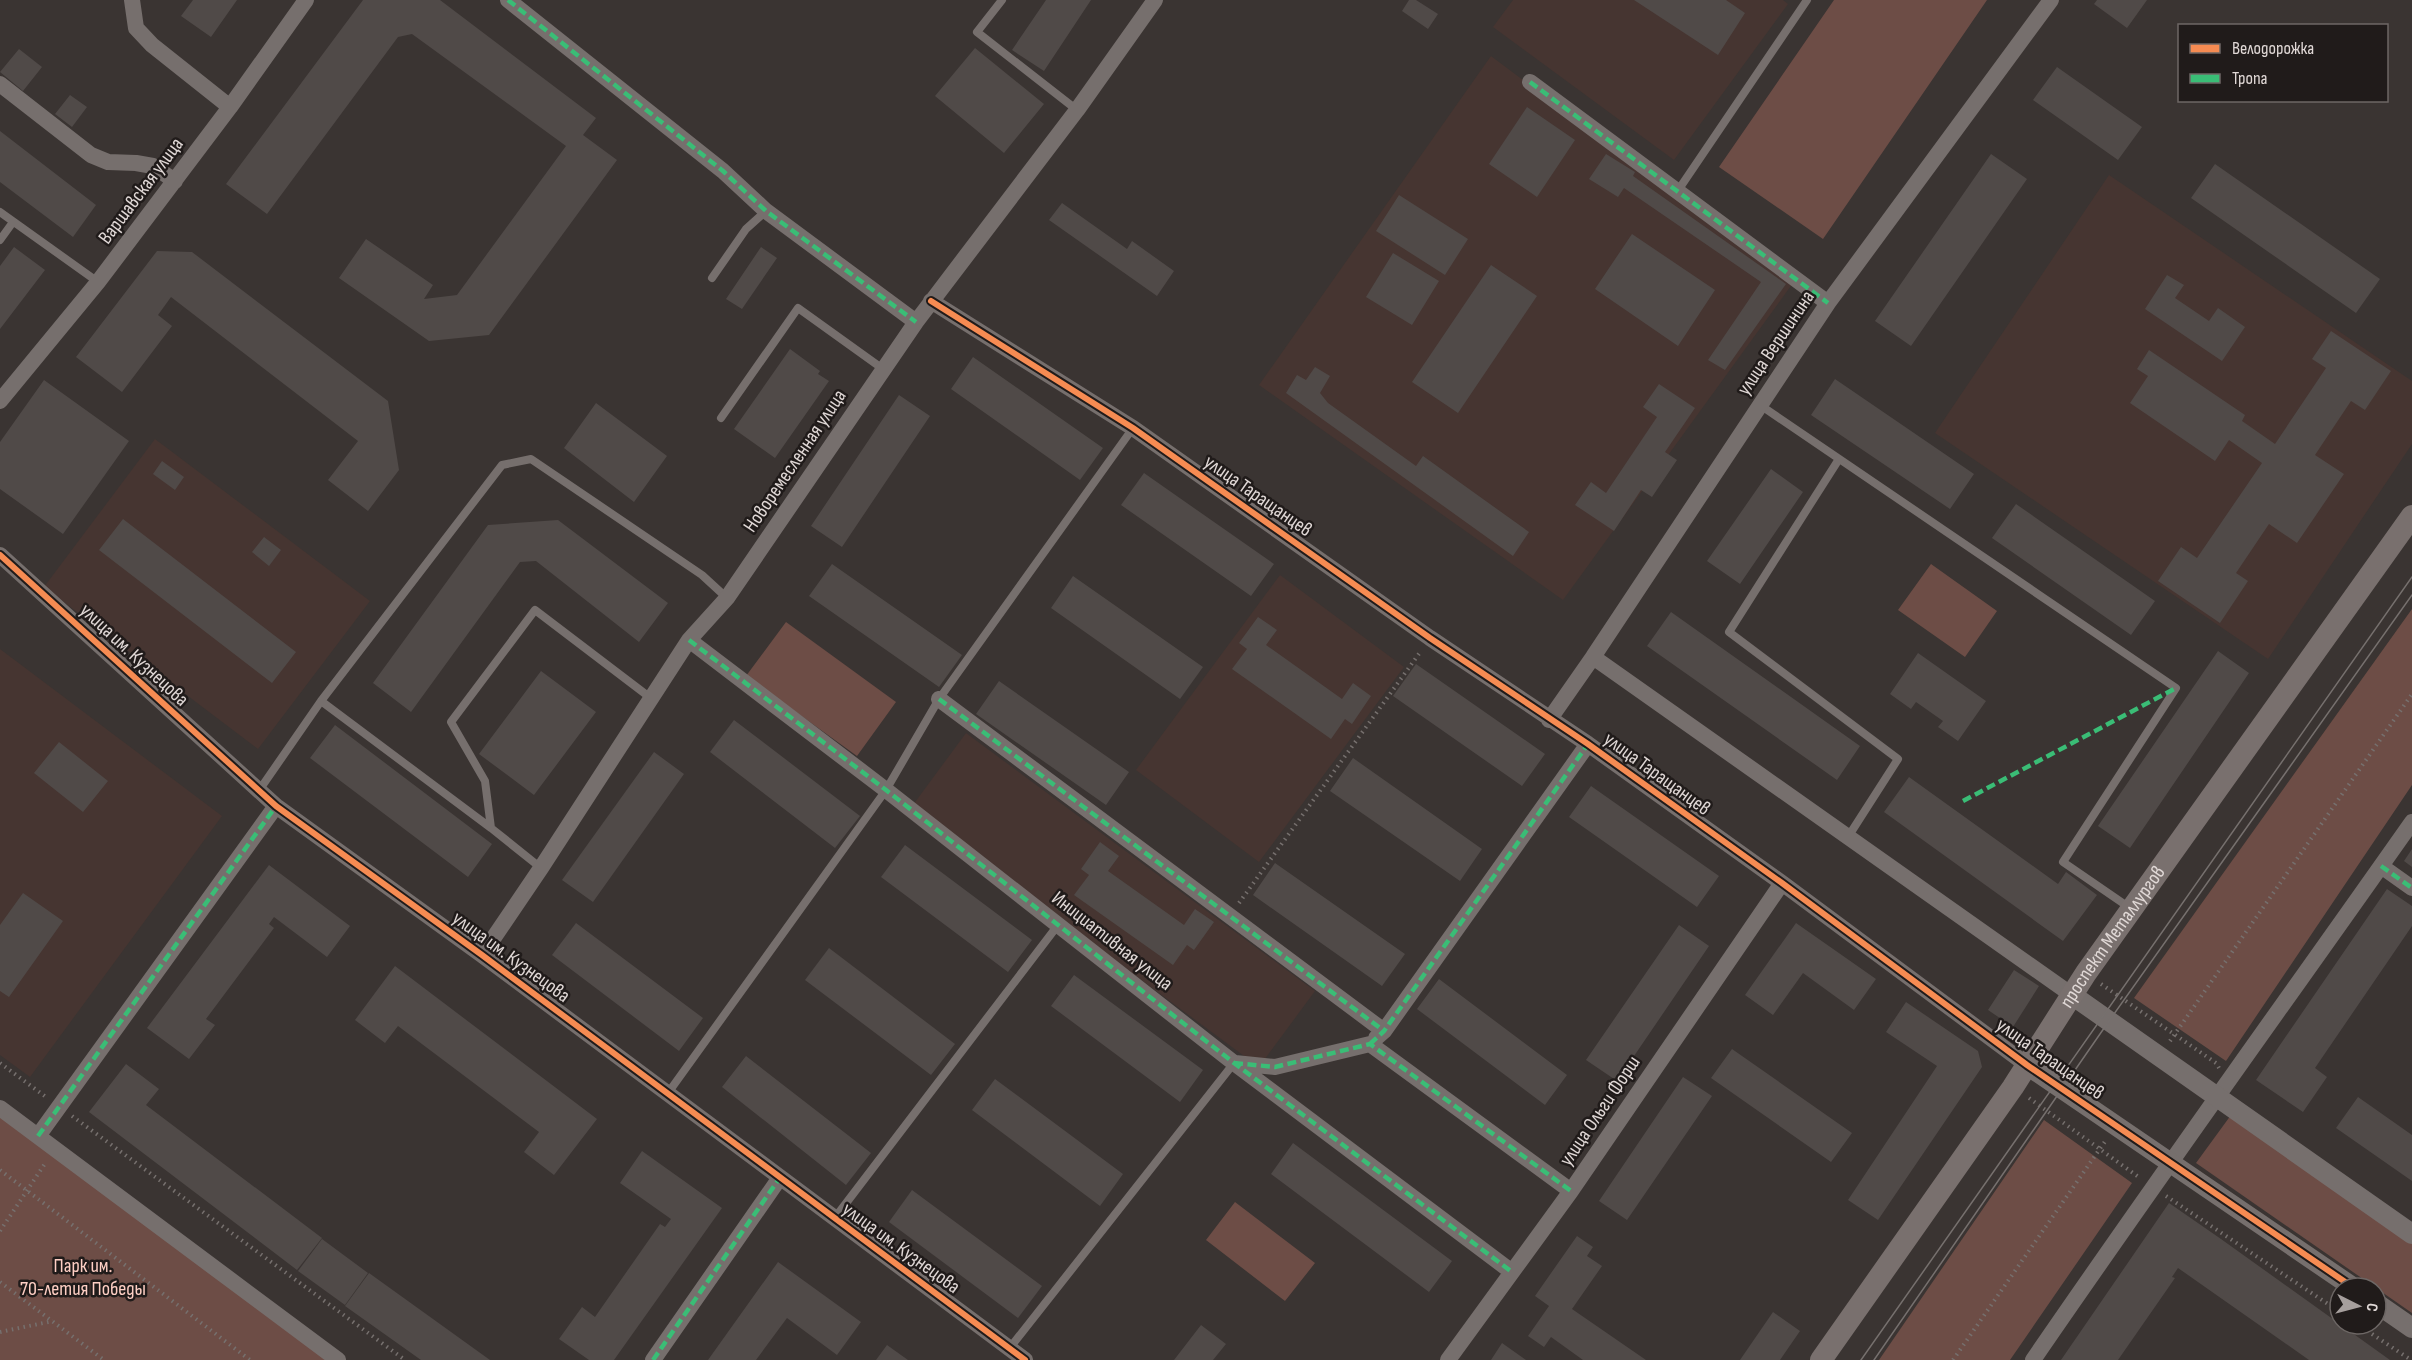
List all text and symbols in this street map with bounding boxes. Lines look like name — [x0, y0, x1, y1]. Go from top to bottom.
legend — [2178, 24, 2388, 102]
text: Велодорожка — [2232, 38, 2314, 59]
text: Тропа — [2232, 68, 2268, 89]
street label: Варшавская улица — [93, 133, 189, 249]
street label: улица Вершинина — [1732, 286, 1820, 400]
street label: Новоремесленная улица — [738, 385, 852, 537]
street label: улица Таращанцев — [1199, 450, 1317, 542]
street label: улица им. Кузнецова — [75, 599, 193, 711]
street label: улица Таращанцев — [1599, 727, 1715, 821]
street label: проспект Металлургов — [2055, 861, 2171, 1012]
street label: Инициативная улица — [1047, 886, 1177, 996]
street label: улица им. Кузнецова — [447, 906, 575, 1008]
street label: улица Таращанцев — [1991, 1013, 2109, 1105]
street label: улица Ольги Форш — [1554, 1051, 1646, 1171]
street label: улица им. Кузнецова — [837, 1197, 965, 1299]
park label: Парк им. 70-летия Победы — [20, 1254, 146, 1301]
north arrow — [2328, 1276, 2388, 1336]
text: С — [2362, 1302, 2381, 1312]

